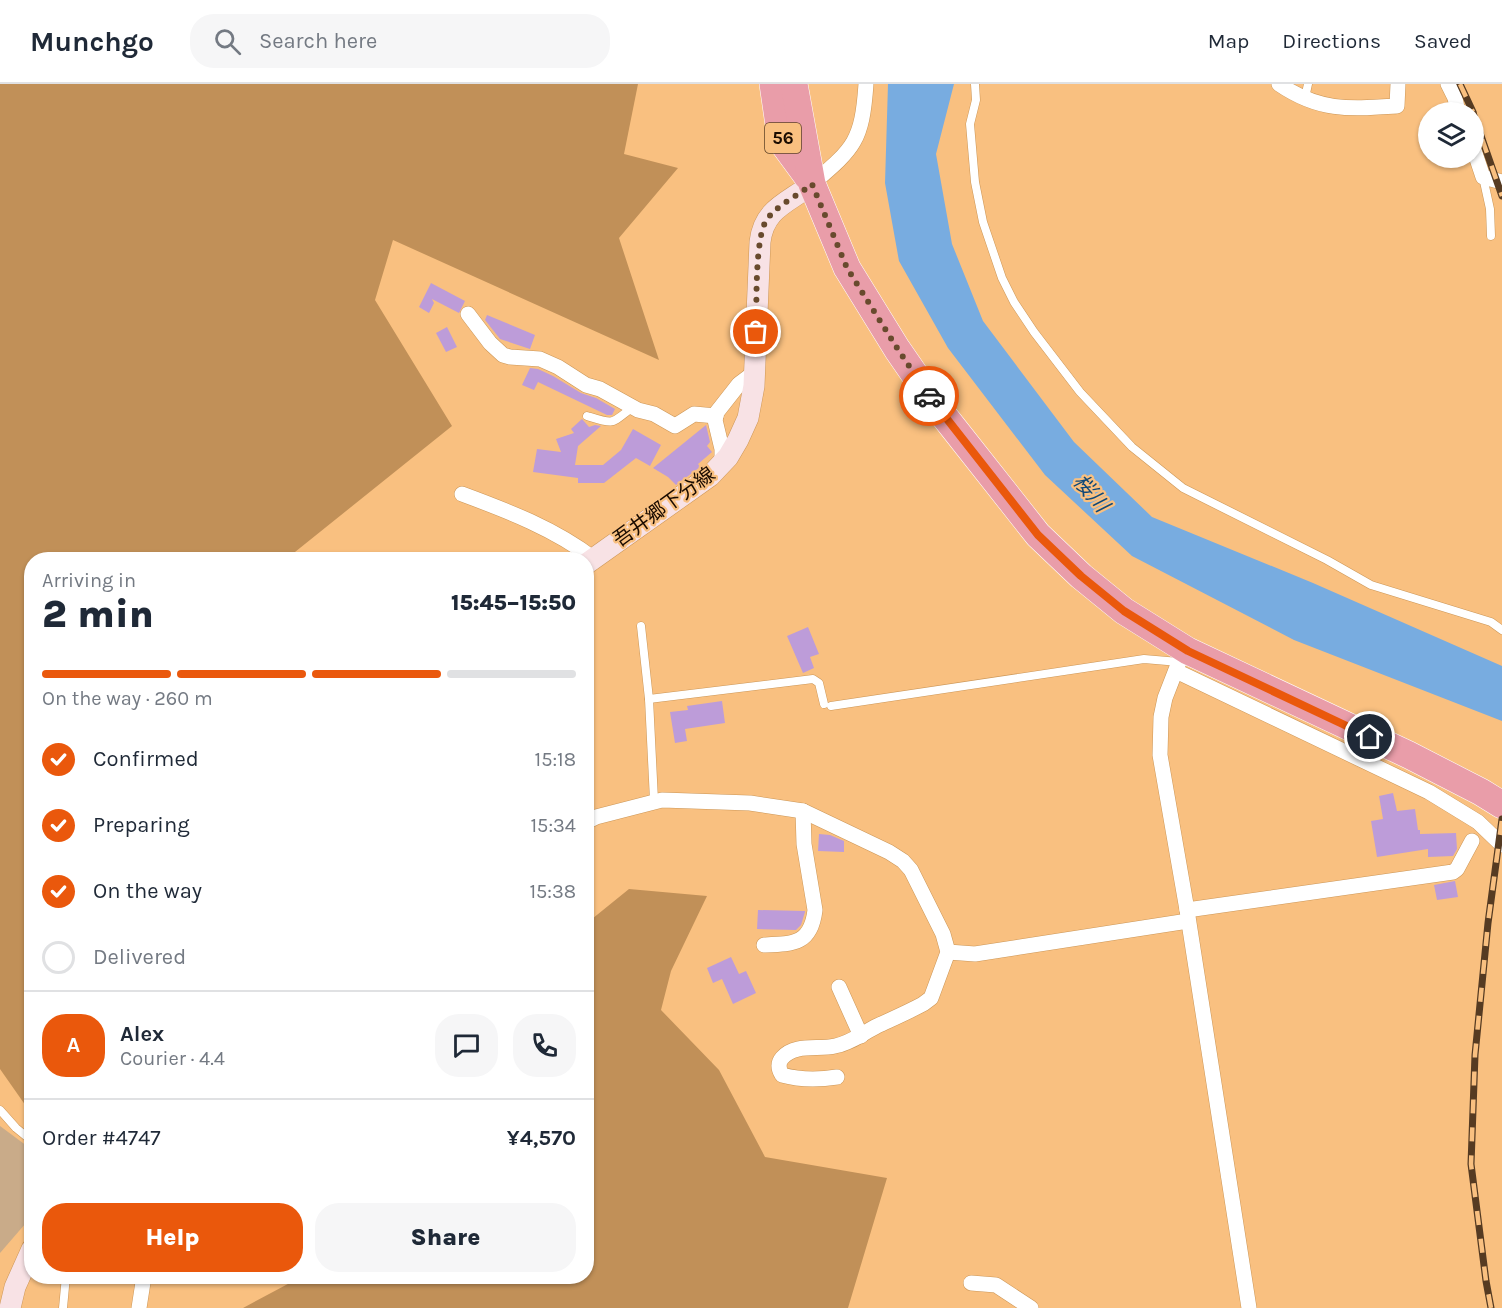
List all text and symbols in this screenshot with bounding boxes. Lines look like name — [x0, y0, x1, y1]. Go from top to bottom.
search box — [190, 14, 610, 68]
text: Munchgo — [30, 25, 154, 58]
icon: search — [211, 25, 244, 58]
text: Search here — [259, 28, 377, 54]
text: Map — [1208, 29, 1249, 53]
text: Directions — [1282, 29, 1381, 53]
text: Saved — [1414, 29, 1472, 53]
map controls — [1418, 102, 1484, 168]
button: layers — [1418, 102, 1484, 168]
road number: 56 — [765, 123, 801, 153]
pin — [730, 306, 781, 357]
icon: bag — [739, 315, 772, 348]
courier — [899, 366, 959, 426]
icon: car — [913, 380, 946, 413]
street label: 吾井郷下分線 — [609, 462, 719, 552]
water label: 桜川 — [1068, 469, 1115, 518]
text: Arriving in — [42, 569, 136, 592]
text: 15:45–15:50 — [451, 590, 576, 616]
text: 2 min — [42, 591, 154, 637]
text: On the way · 260 m — [42, 687, 213, 710]
pin — [1344, 711, 1395, 762]
icon: home — [1353, 720, 1386, 753]
icon: check — [42, 743, 75, 776]
text: Confirmed — [93, 746, 199, 772]
text: 15:18 — [535, 748, 576, 771]
icon: check — [42, 809, 75, 842]
text: Preparing — [93, 812, 190, 838]
text: 15:34 — [531, 814, 576, 837]
icon: check — [42, 875, 75, 908]
text: On the way — [93, 878, 202, 904]
text: 15:38 — [529, 880, 576, 903]
text: Delivered — [93, 944, 186, 970]
button: chat — [435, 1014, 498, 1077]
button: phone — [513, 1014, 576, 1077]
text: Alex — [120, 1021, 164, 1047]
text: A — [67, 1032, 80, 1058]
text: Courier · 4.4 — [120, 1047, 225, 1070]
text: Order #4747 — [42, 1125, 161, 1151]
text: ¥4,570 — [507, 1125, 576, 1151]
button: Help — [42, 1203, 303, 1272]
button: Share — [315, 1203, 576, 1272]

